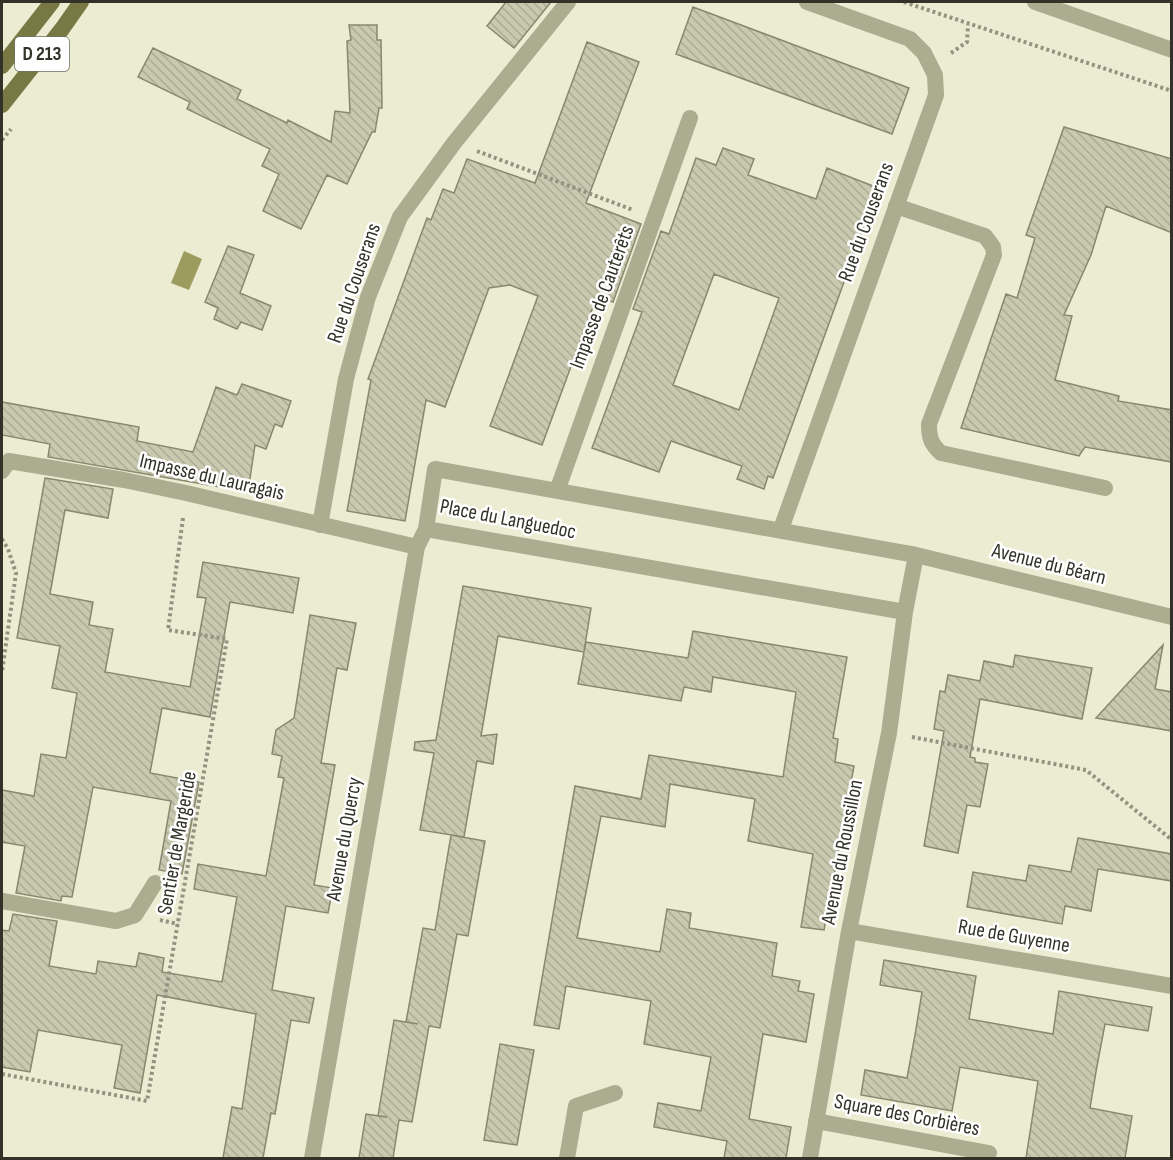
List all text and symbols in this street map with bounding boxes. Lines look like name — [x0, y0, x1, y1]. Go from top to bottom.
road number: D 213 — [15, 37, 69, 71]
street label: Rue du Couserans — [833, 159, 899, 285]
street label: Rue du Couserans — [322, 220, 386, 346]
street label: Impasse de Cauterêts — [564, 222, 640, 372]
street label: Impasse du Lauragais — [137, 448, 287, 506]
street label: Place du Languedoc — [438, 494, 578, 544]
street label: Avenue du Béarn — [989, 538, 1109, 590]
street label: Sentier de Margeride — [152, 769, 202, 917]
street label: Avenue du Quercy — [321, 775, 367, 904]
street label: Avenue du Roussillon — [816, 778, 868, 927]
street label: Rue de Guyenne — [956, 914, 1072, 958]
street label: Square des Corbières — [832, 1089, 982, 1141]

